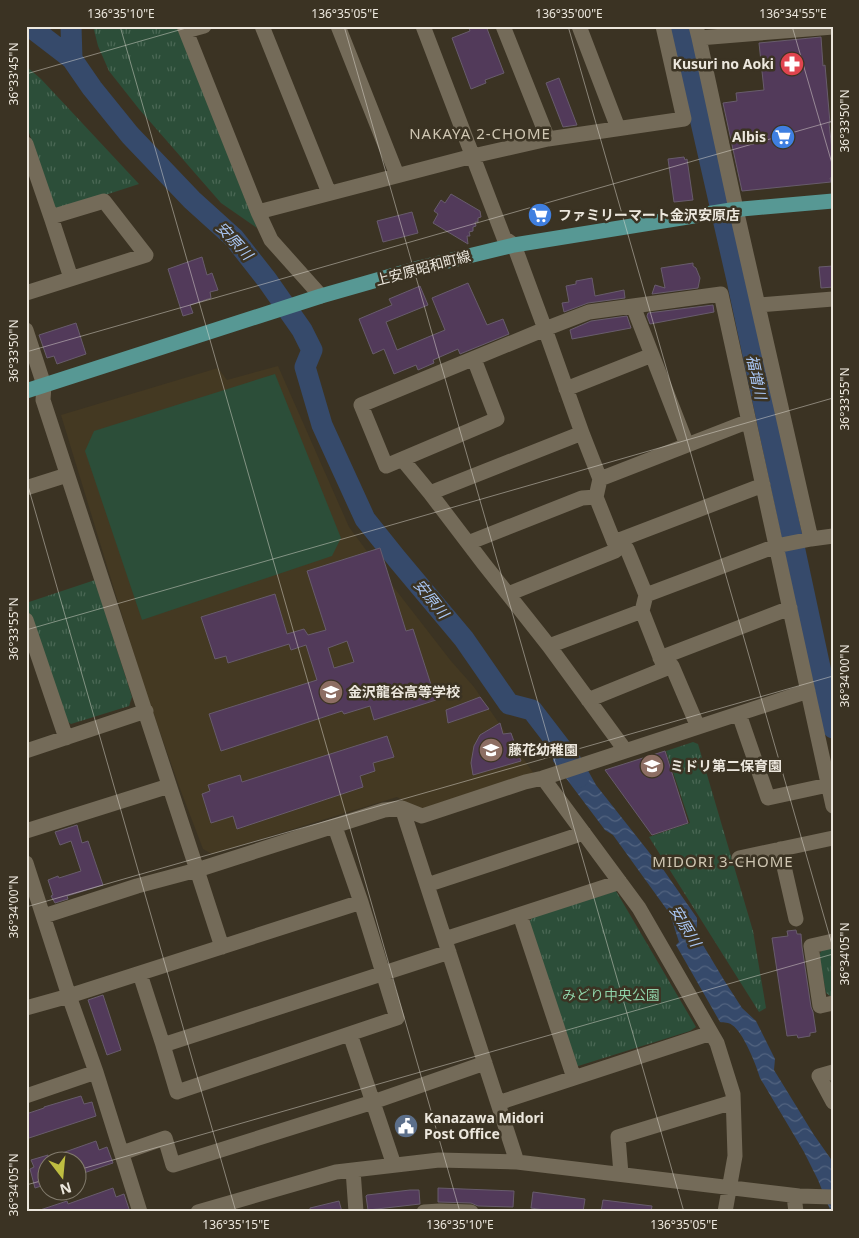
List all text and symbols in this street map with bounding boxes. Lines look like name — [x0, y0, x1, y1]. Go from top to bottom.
text: 136°35'10"E — [87, 5, 155, 22]
text: 136°35'05"E — [311, 5, 379, 22]
text: 136°35'00"E — [535, 5, 603, 22]
text: 136°34'55"E — [759, 5, 827, 22]
text: 36°33'45"N — [5, 42, 22, 106]
pharmacy icon: Kusuri no Aoki — [779, 51, 805, 77]
place label: Kusuri no Aoki — [673, 54, 774, 73]
text: 36°33'50"N — [836, 89, 853, 153]
district label: NAKAYA 2-CHOME — [409, 123, 551, 143]
supermarket icon: Albis — [770, 124, 796, 150]
place label: Albis — [732, 127, 766, 146]
supermarket icon: ファミリーマート金沢安原店 — [527, 202, 553, 228]
place label: ファミリーマート金沢安原店 — [558, 205, 740, 224]
water label: 安原川 — [212, 217, 259, 265]
street label: 上安原昭和町線 — [373, 246, 473, 289]
text: 36°33'50"N — [5, 319, 22, 383]
water label: 福増川 — [743, 353, 772, 403]
text: 36°33'55"N — [836, 367, 853, 431]
water label: 安原川 — [410, 575, 455, 624]
text: 36°33'55"N — [5, 597, 22, 661]
text: 36°34'00"N — [836, 644, 853, 708]
school or university icon: 金沢龍谷高等学校 — [318, 679, 344, 705]
place label: 金沢龍谷高等学校 — [348, 682, 460, 701]
school or university icon: 藤花幼稚園 — [478, 737, 504, 763]
place label: 藤花幼稚園 — [508, 740, 578, 759]
school or university icon: ミドリ第二保育園 — [639, 753, 665, 779]
place label: ミドリ第二保育園 — [670, 756, 782, 775]
district label: MIDORI 3-CHOME — [652, 851, 794, 871]
text: 36°34'00"N — [5, 875, 22, 939]
water label: 安原川 — [666, 901, 707, 952]
text: 36°34'05"N — [836, 922, 853, 986]
park label: みどり中央公園 — [562, 985, 660, 1004]
place label: Kanazawa Midori Post Office — [424, 1108, 544, 1143]
public building icon: Kanazawa Midori Post Office — [393, 1113, 419, 1139]
north arrow — [38, 1150, 88, 1200]
text: 36°34'05"N — [5, 1153, 22, 1217]
text: N — [58, 1178, 74, 1200]
text: 136°35'15"E — [202, 1216, 270, 1233]
text: 136°35'10"E — [426, 1216, 494, 1233]
text: 136°35'05"E — [650, 1216, 718, 1233]

